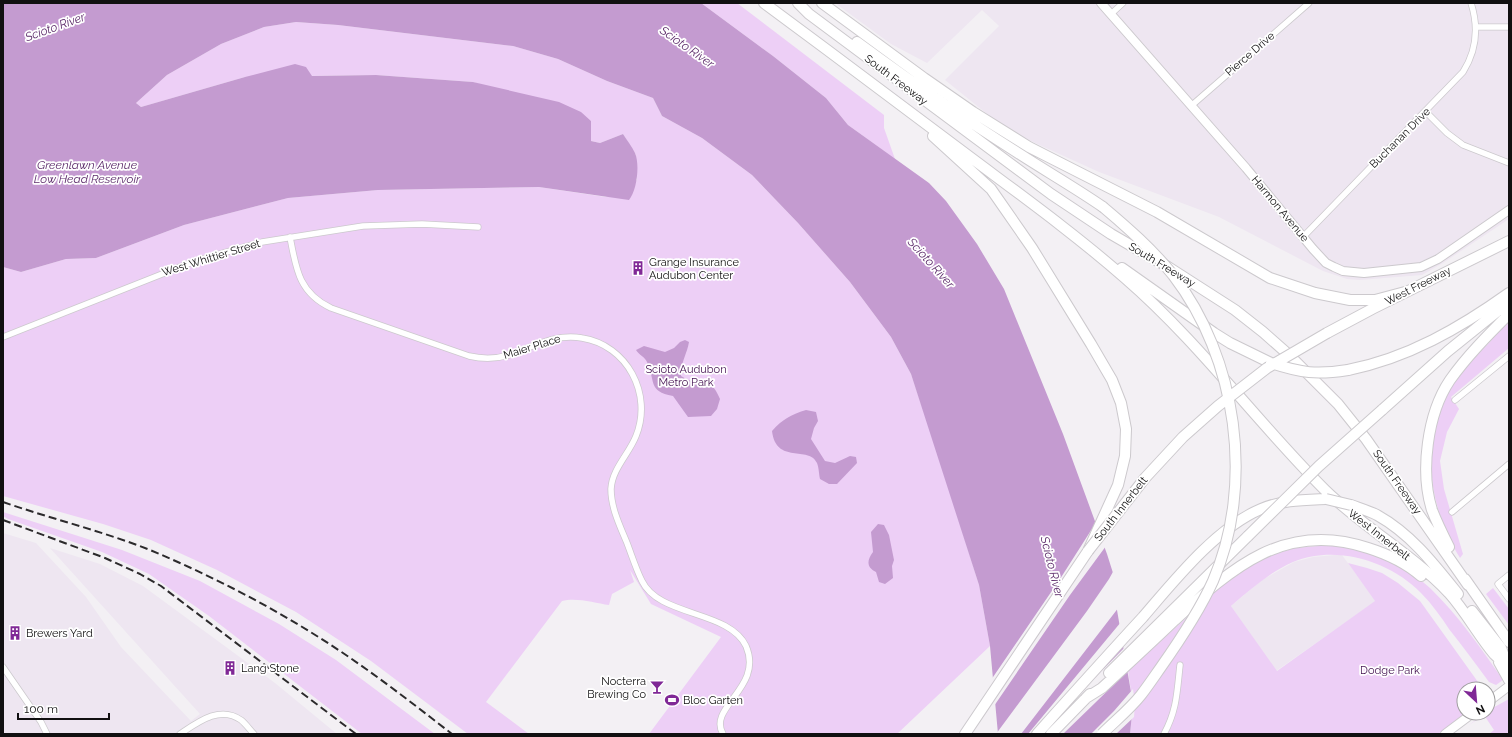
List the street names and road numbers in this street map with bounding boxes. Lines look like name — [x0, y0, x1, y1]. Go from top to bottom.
street label: Pierce Drive — [1223, 29, 1278, 79]
street label: South Freeway — [862, 52, 930, 108]
street label: Buchanan Drive — [1367, 105, 1433, 171]
street label: Harmon Avenue — [1249, 173, 1312, 245]
street label: West Whittier Street — [160, 237, 262, 279]
street label: South Freeway — [1126, 240, 1198, 290]
street label: West Freeway — [1383, 264, 1453, 308]
street label: Maier Place — [502, 332, 563, 362]
street label: South Freeway — [1370, 447, 1424, 517]
street label: South Innerbelt — [1092, 474, 1150, 544]
street label: West Innerbelt — [1346, 507, 1413, 563]

